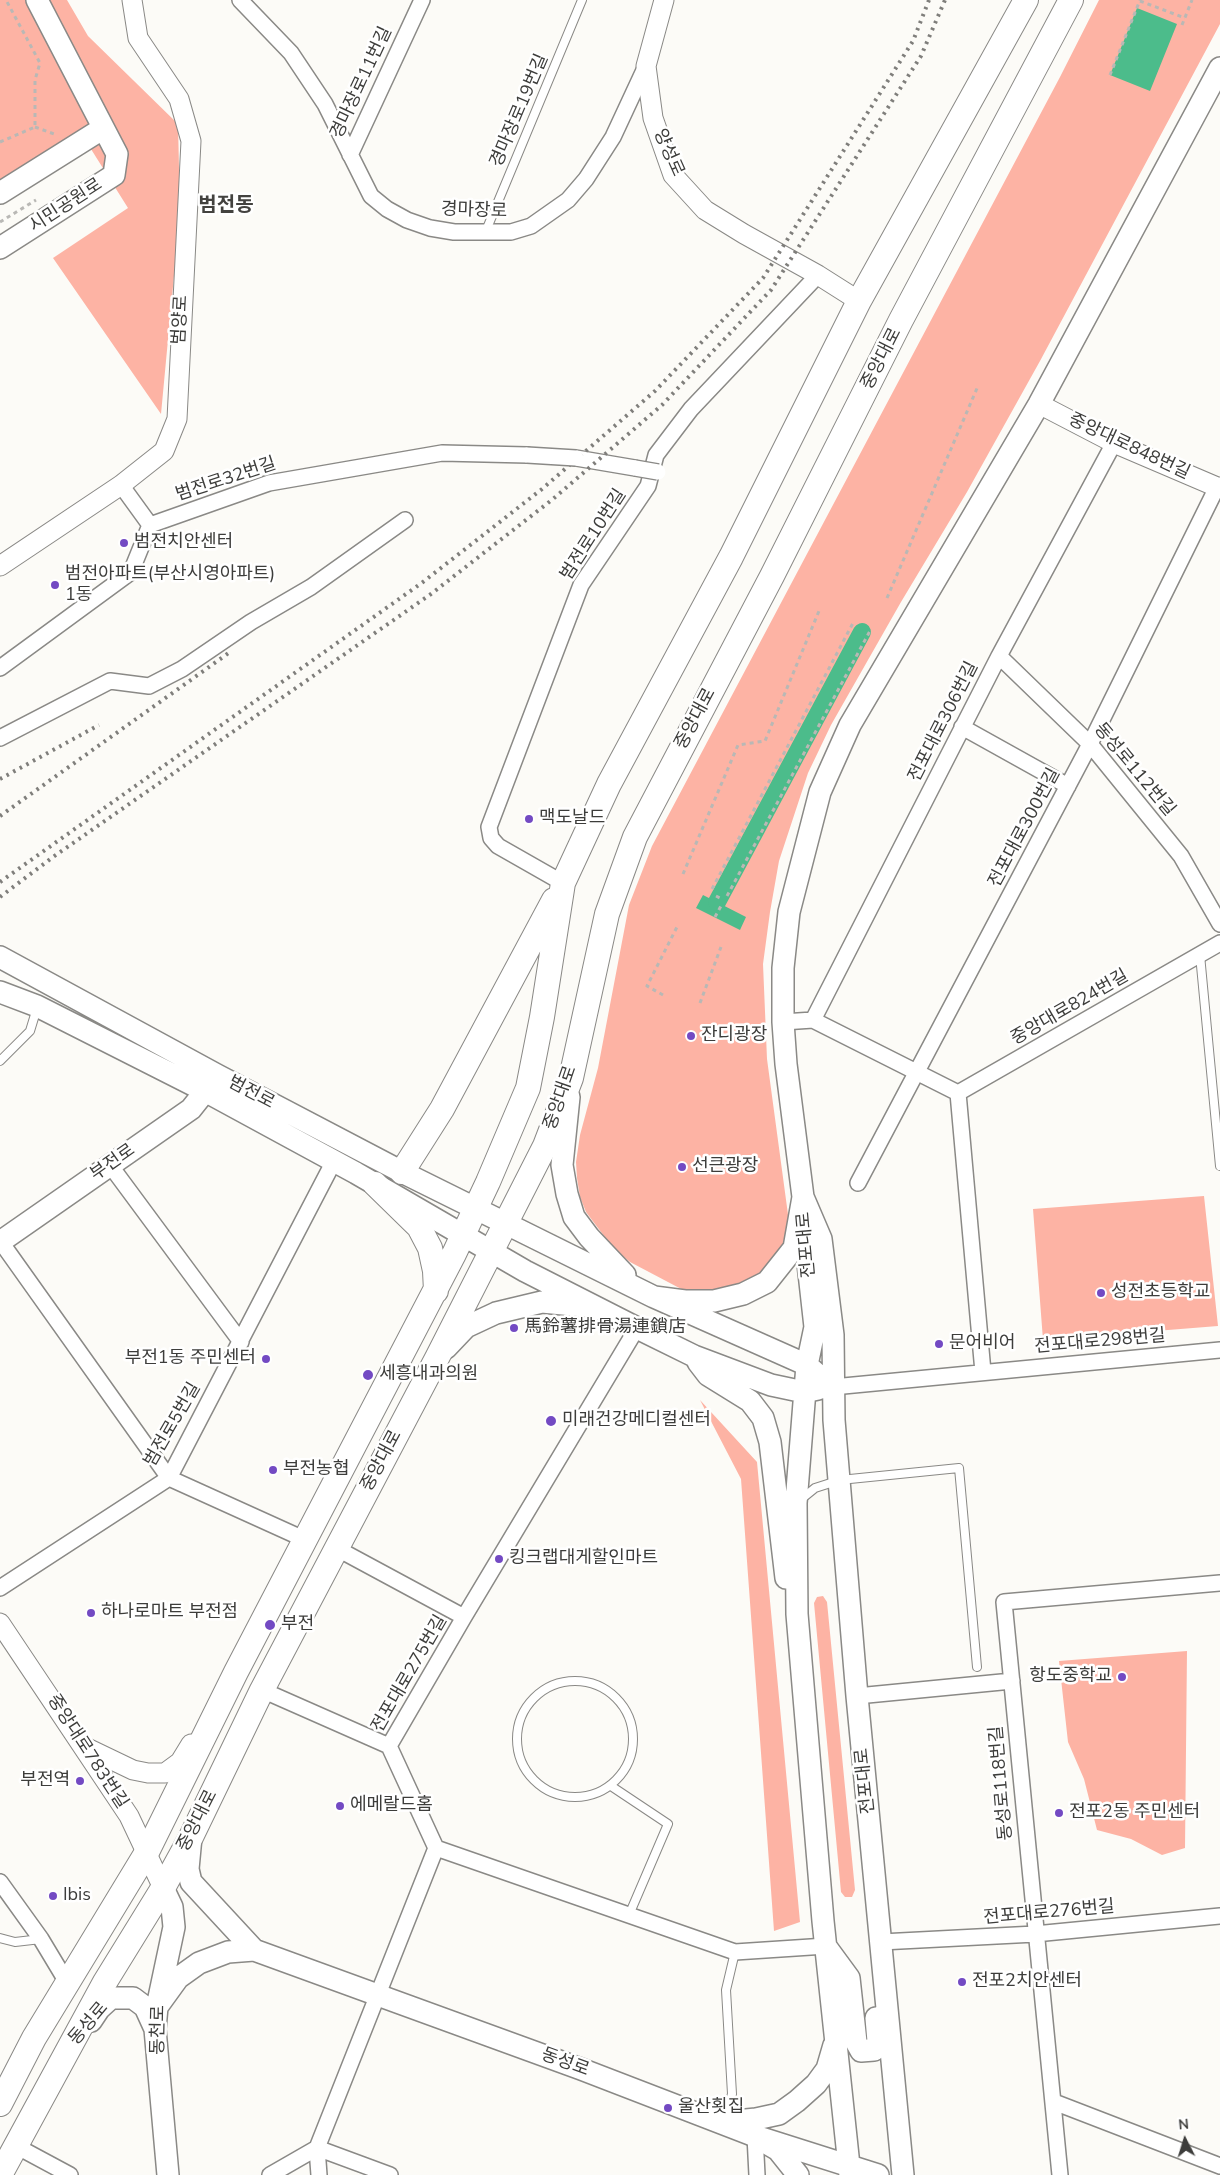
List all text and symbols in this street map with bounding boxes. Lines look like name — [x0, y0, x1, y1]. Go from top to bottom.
street label: 경마장로11번길 — [327, 24, 397, 142]
street label: 경마장로19번길 — [486, 51, 554, 171]
street label: 양성로 — [648, 126, 688, 180]
street label: 시민공원로 — [25, 174, 107, 238]
district label: 범전동 — [198, 194, 254, 218]
street label: 경마장로 — [441, 199, 507, 223]
street label: 범양로 — [169, 295, 193, 345]
street label: 중앙대로 — [857, 325, 907, 393]
street label: 중앙대로848번길 — [1065, 409, 1193, 485]
street label: 범전로32번길 — [173, 454, 279, 506]
street label: 범전로10번길 — [557, 485, 631, 585]
place label: 범전치안센터 — [134, 532, 233, 554]
marker: 범전치안센터 — [118, 537, 130, 549]
place label: 범전아파트(부산시영아파트) 1동 — [65, 564, 275, 606]
marker: 범전아파트(부산시영아파트) 1동 — [49, 579, 61, 591]
street label: 전포대로306번길 — [904, 658, 984, 786]
street label: 중앙대로 — [671, 685, 721, 753]
street label: 동성로112번길 — [1089, 719, 1179, 821]
street label: 전포대로300번길 — [985, 765, 1065, 891]
place label: 맥도날드 — [539, 808, 605, 830]
marker: 맥도날드 — [523, 813, 535, 825]
street label: 중앙대로824번길 — [1008, 966, 1132, 1050]
place label: 잔디광장 — [701, 1025, 767, 1047]
marker: 잔디광장 — [685, 1030, 697, 1042]
street label: 중앙대로 — [540, 1063, 582, 1133]
street label: 범전로 — [224, 1072, 278, 1114]
street label: 부전로 — [86, 1140, 140, 1186]
place label: 선큰광장 — [692, 1156, 758, 1178]
marker: 선큰광장 — [676, 1161, 688, 1173]
street label: 전포대로 — [793, 1211, 821, 1279]
place label: 성전초등학교 — [1111, 1282, 1210, 1304]
marker: 성전초등학교 — [1095, 1287, 1107, 1299]
place label: 馬鈴薯排骨湯連鎖店 — [524, 1317, 686, 1339]
marker: 馬鈴薯排骨湯連鎖店 — [508, 1322, 520, 1334]
street label: 전포대로298번길 — [1033, 1325, 1167, 1359]
place label: 문어비어 — [949, 1333, 1015, 1355]
marker: 문어비어 — [933, 1338, 945, 1350]
place label: 부전1동 주민센터 — [125, 1348, 256, 1370]
marker: 부전1동 주민센터 — [260, 1353, 272, 1365]
place label: 세흥내과의원 — [379, 1364, 478, 1386]
marker: 세흥내과의원 — [361, 1368, 375, 1382]
street label: 범전로5번길 — [140, 1379, 206, 1471]
place label: 미래건강메디컬센터 — [562, 1410, 711, 1432]
marker: 미래건강메디컬센터 — [544, 1414, 558, 1428]
street label: 중앙대로 — [357, 1427, 407, 1495]
place label: 부전농협 — [283, 1459, 349, 1481]
marker: 부전농협 — [267, 1464, 279, 1476]
place label: 킹크랩대게할인마트 — [509, 1548, 658, 1570]
marker: 킹크랩대게할인마트 — [493, 1553, 505, 1565]
place label: 하나로마트 부전점 — [101, 1602, 238, 1624]
marker: 하나로마트 부전점 — [85, 1607, 97, 1619]
street label: 전포대로275번길 — [368, 1612, 452, 1736]
place label: 부전 — [281, 1614, 314, 1636]
marker: 부전 — [263, 1618, 277, 1632]
place label: 항도중학교 — [1029, 1666, 1112, 1688]
marker: 항도중학교 — [1116, 1671, 1128, 1683]
street label: 중앙대로783번길 — [42, 1691, 132, 1813]
street label: 동성로118번길 — [986, 1725, 1018, 1841]
street label: 전포대로 — [852, 1747, 880, 1815]
place label: 부전역 — [20, 1770, 70, 1792]
marker: 부전역 — [74, 1775, 86, 1787]
street label: 중앙대로 — [173, 1787, 223, 1855]
place label: 에메랄드홈 — [350, 1795, 433, 1817]
marker: 에메랄드홈 — [334, 1800, 346, 1812]
place label: 전포2동 주민센터 — [1069, 1802, 1200, 1824]
marker: 전포2동 주민센터 — [1053, 1807, 1065, 1819]
place label: Ibis — [63, 1885, 91, 1907]
marker: Ibis — [47, 1890, 59, 1902]
street label: 전포대로276번길 — [982, 1896, 1116, 1930]
place label: 전포2치안센터 — [972, 1971, 1082, 1993]
marker: 전포2치안센터 — [956, 1976, 968, 1988]
street label: 동성로 — [65, 1998, 113, 2050]
street label: 동천로 — [148, 2005, 170, 2055]
street label: 동성로 — [538, 2044, 592, 2082]
place label: 울산횟집 — [678, 2097, 744, 2119]
marker: 울산횟집 — [662, 2102, 674, 2114]
north arrow — [1160, 2115, 1210, 2165]
text: N — [1178, 2115, 1190, 2134]

